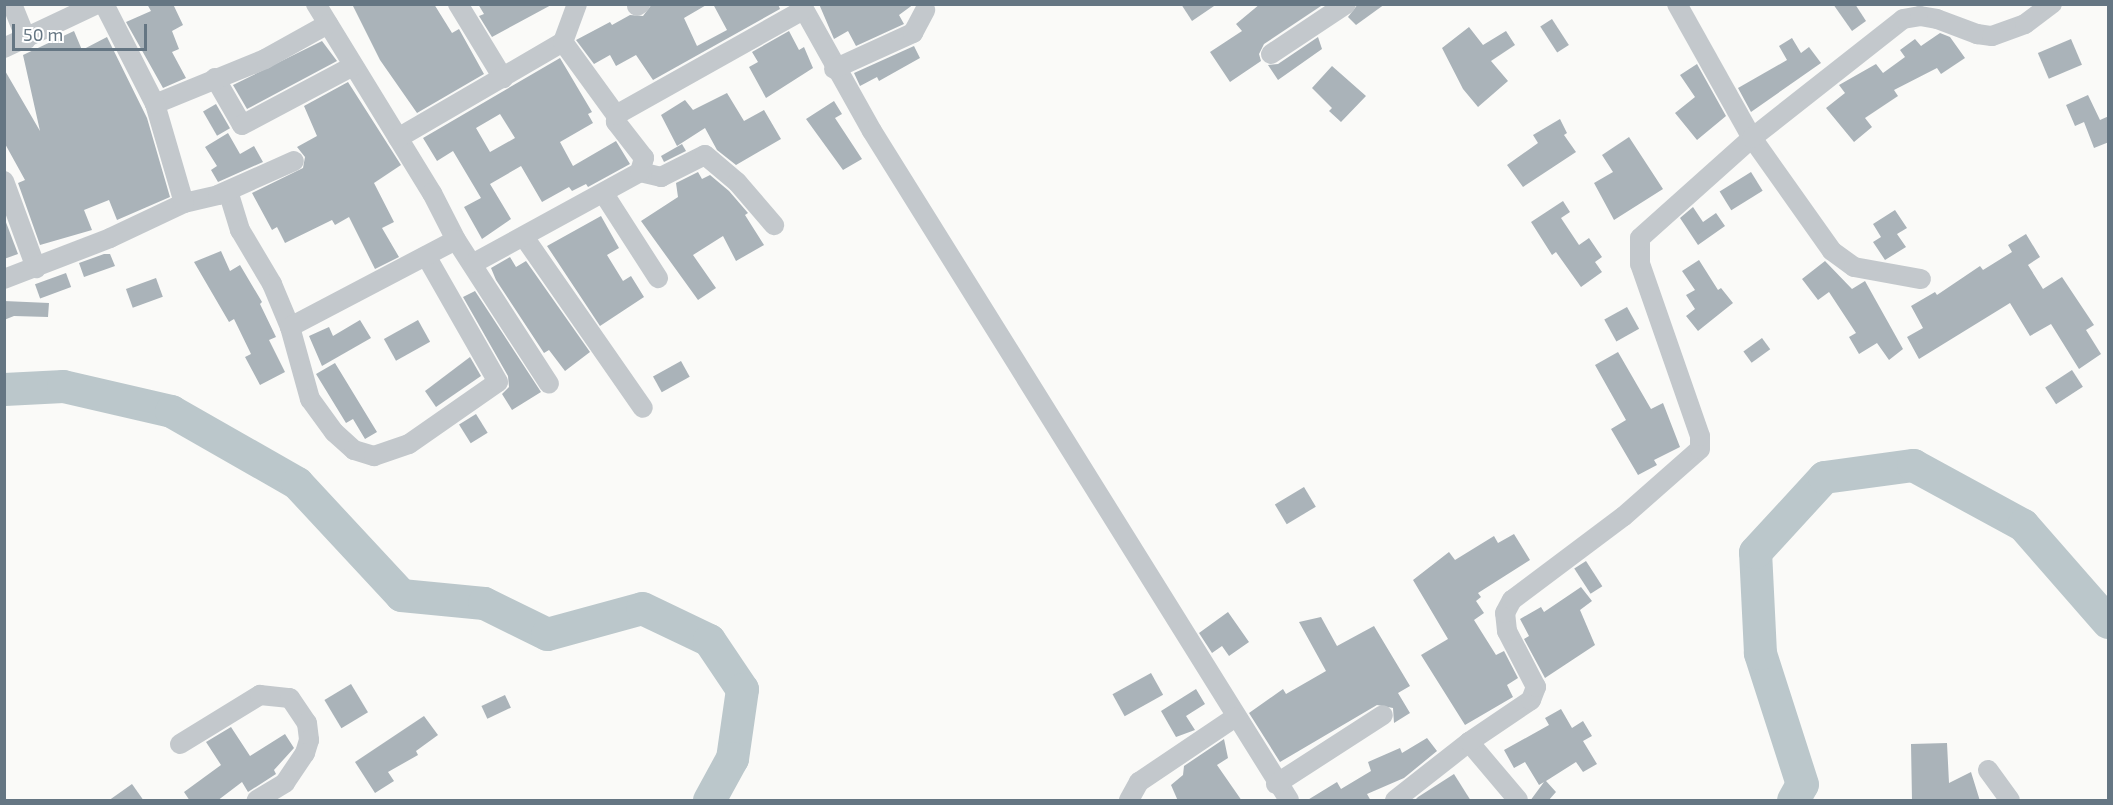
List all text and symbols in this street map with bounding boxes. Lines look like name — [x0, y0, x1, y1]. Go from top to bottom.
scale bar — [15, 12, 150, 50]
text: 50 m — [23, 23, 63, 45]

